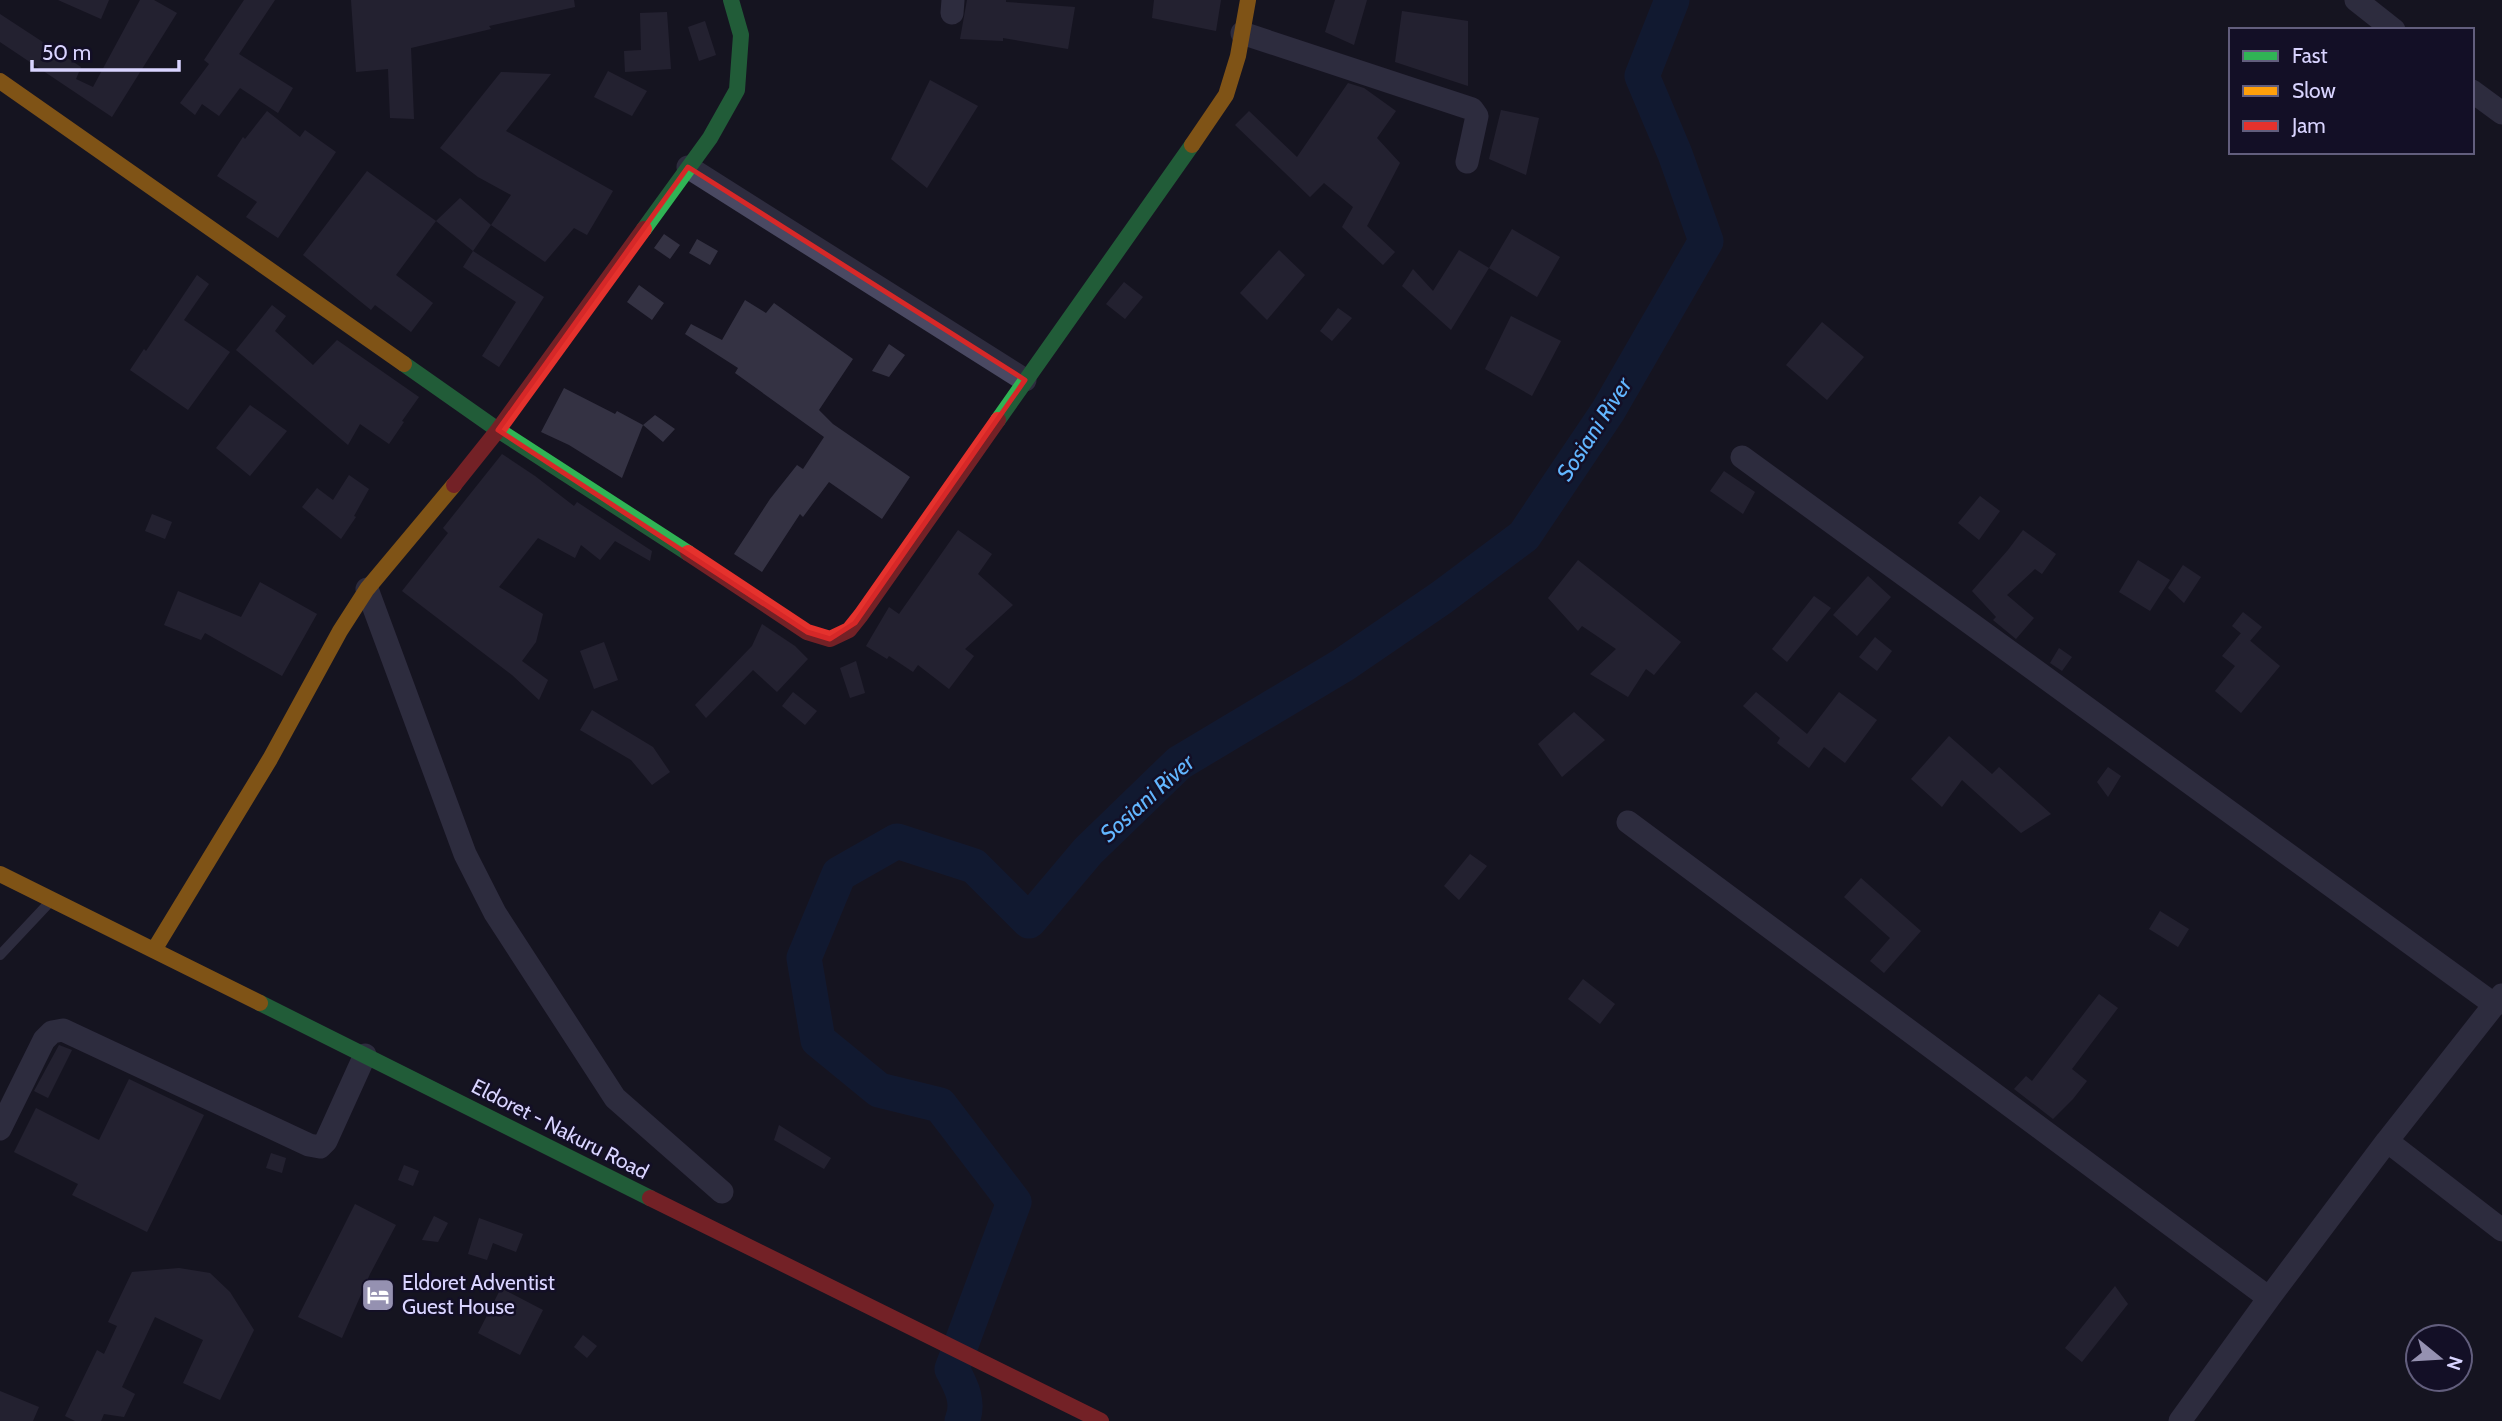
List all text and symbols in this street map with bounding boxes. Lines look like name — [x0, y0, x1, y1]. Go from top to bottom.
scale bar — [32, 28, 178, 72]
legend — [2229, 28, 2474, 154]
text: 50 m — [42, 40, 91, 65]
text: Fast — [2292, 43, 2328, 68]
text: Slow — [2292, 78, 2336, 103]
text: Jam — [2291, 113, 2326, 138]
water label: Sosiani River — [1550, 371, 1638, 486]
water label: Sosiani River — [1094, 748, 1201, 848]
street label: Eldoret - Nakuru Road — [468, 1073, 653, 1184]
place label: Eldoret Adventist Guest House — [402, 1270, 555, 1319]
hotel icon: Eldoret Adventist Guest House — [359, 1276, 397, 1314]
north arrow — [2404, 1323, 2474, 1393]
text: N — [2442, 1353, 2468, 1373]

